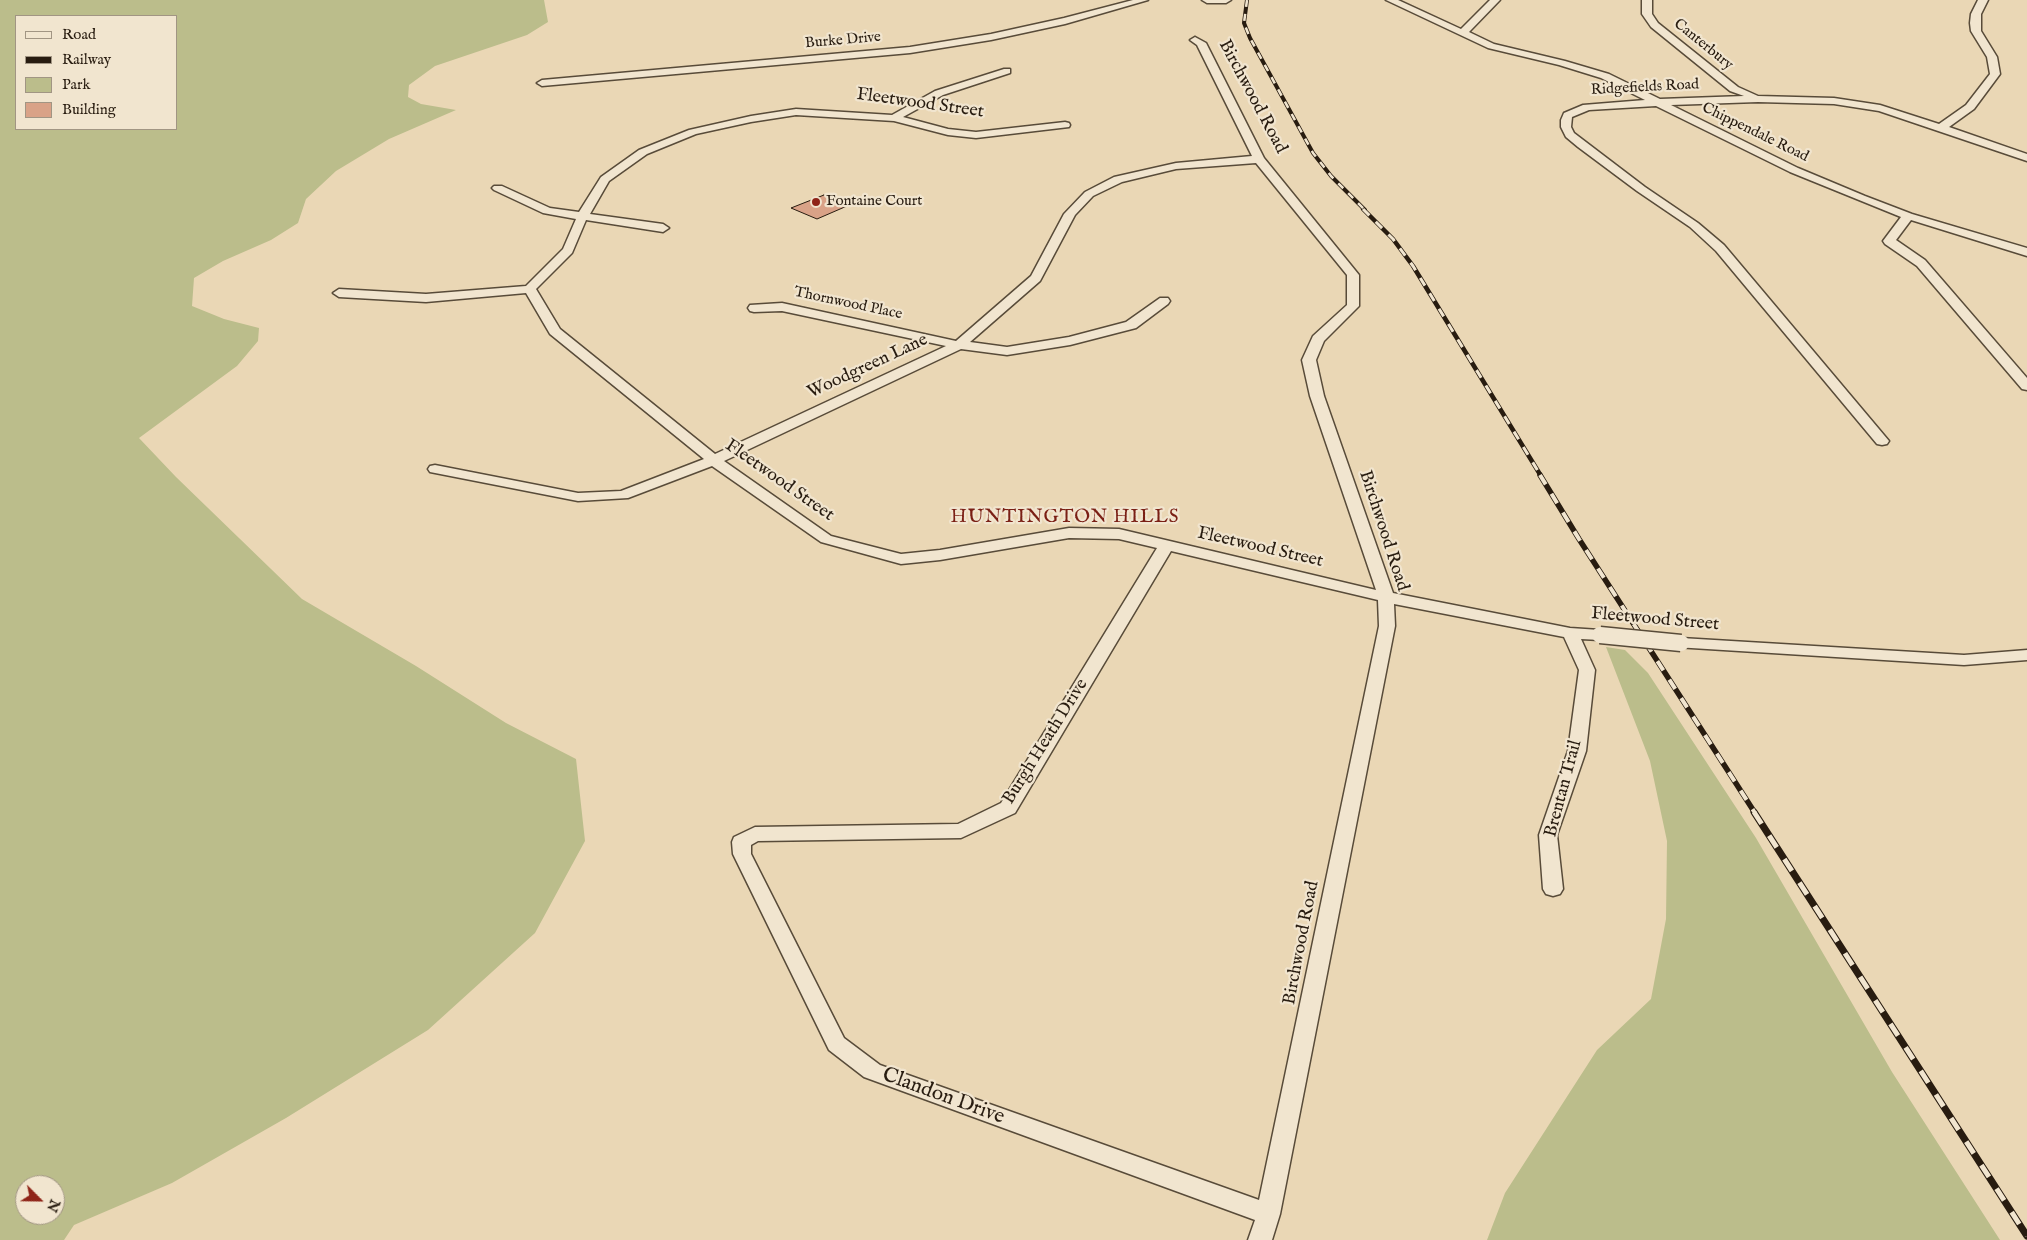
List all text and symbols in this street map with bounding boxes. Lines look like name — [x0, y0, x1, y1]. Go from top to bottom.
legend — [15, 15, 178, 130]
street label: Canterbury — [1670, 16, 1736, 74]
text: Road — [62, 25, 96, 44]
street label: Burke Drive — [804, 29, 882, 53]
street label: Birchwood Road — [1213, 36, 1291, 158]
text: Railway — [62, 50, 111, 69]
text: Park — [62, 75, 91, 94]
street label: Ridgefields Road — [1590, 76, 1700, 100]
street label: Fleetwood Street — [855, 84, 985, 124]
street label: Chippendale Road — [1699, 99, 1811, 167]
text: Building — [62, 100, 116, 119]
place label: Fontaine Court — [826, 193, 922, 211]
marker: Fontaine Court — [810, 196, 822, 208]
street label: Thornwood Place — [792, 284, 904, 324]
street label: Woodgreen Lane — [804, 330, 932, 404]
street label: Fleetwood Street — [720, 435, 838, 527]
street label: Birchwood Road — [1353, 468, 1413, 594]
district label: HUNTINGTON HILLS — [948, 507, 1182, 529]
street label: Fleetwood Street — [1195, 523, 1325, 573]
street label: Fleetwood Street — [1590, 604, 1720, 636]
street label: Burgh Heath Drive — [999, 675, 1093, 809]
street label: Brentan Trail — [1541, 738, 1587, 840]
street label: Birchwood Road — [1279, 879, 1325, 1007]
street label: Clandon Drive — [878, 1063, 1008, 1131]
north arrow — [15, 1175, 65, 1225]
text: N — [42, 1196, 64, 1215]

